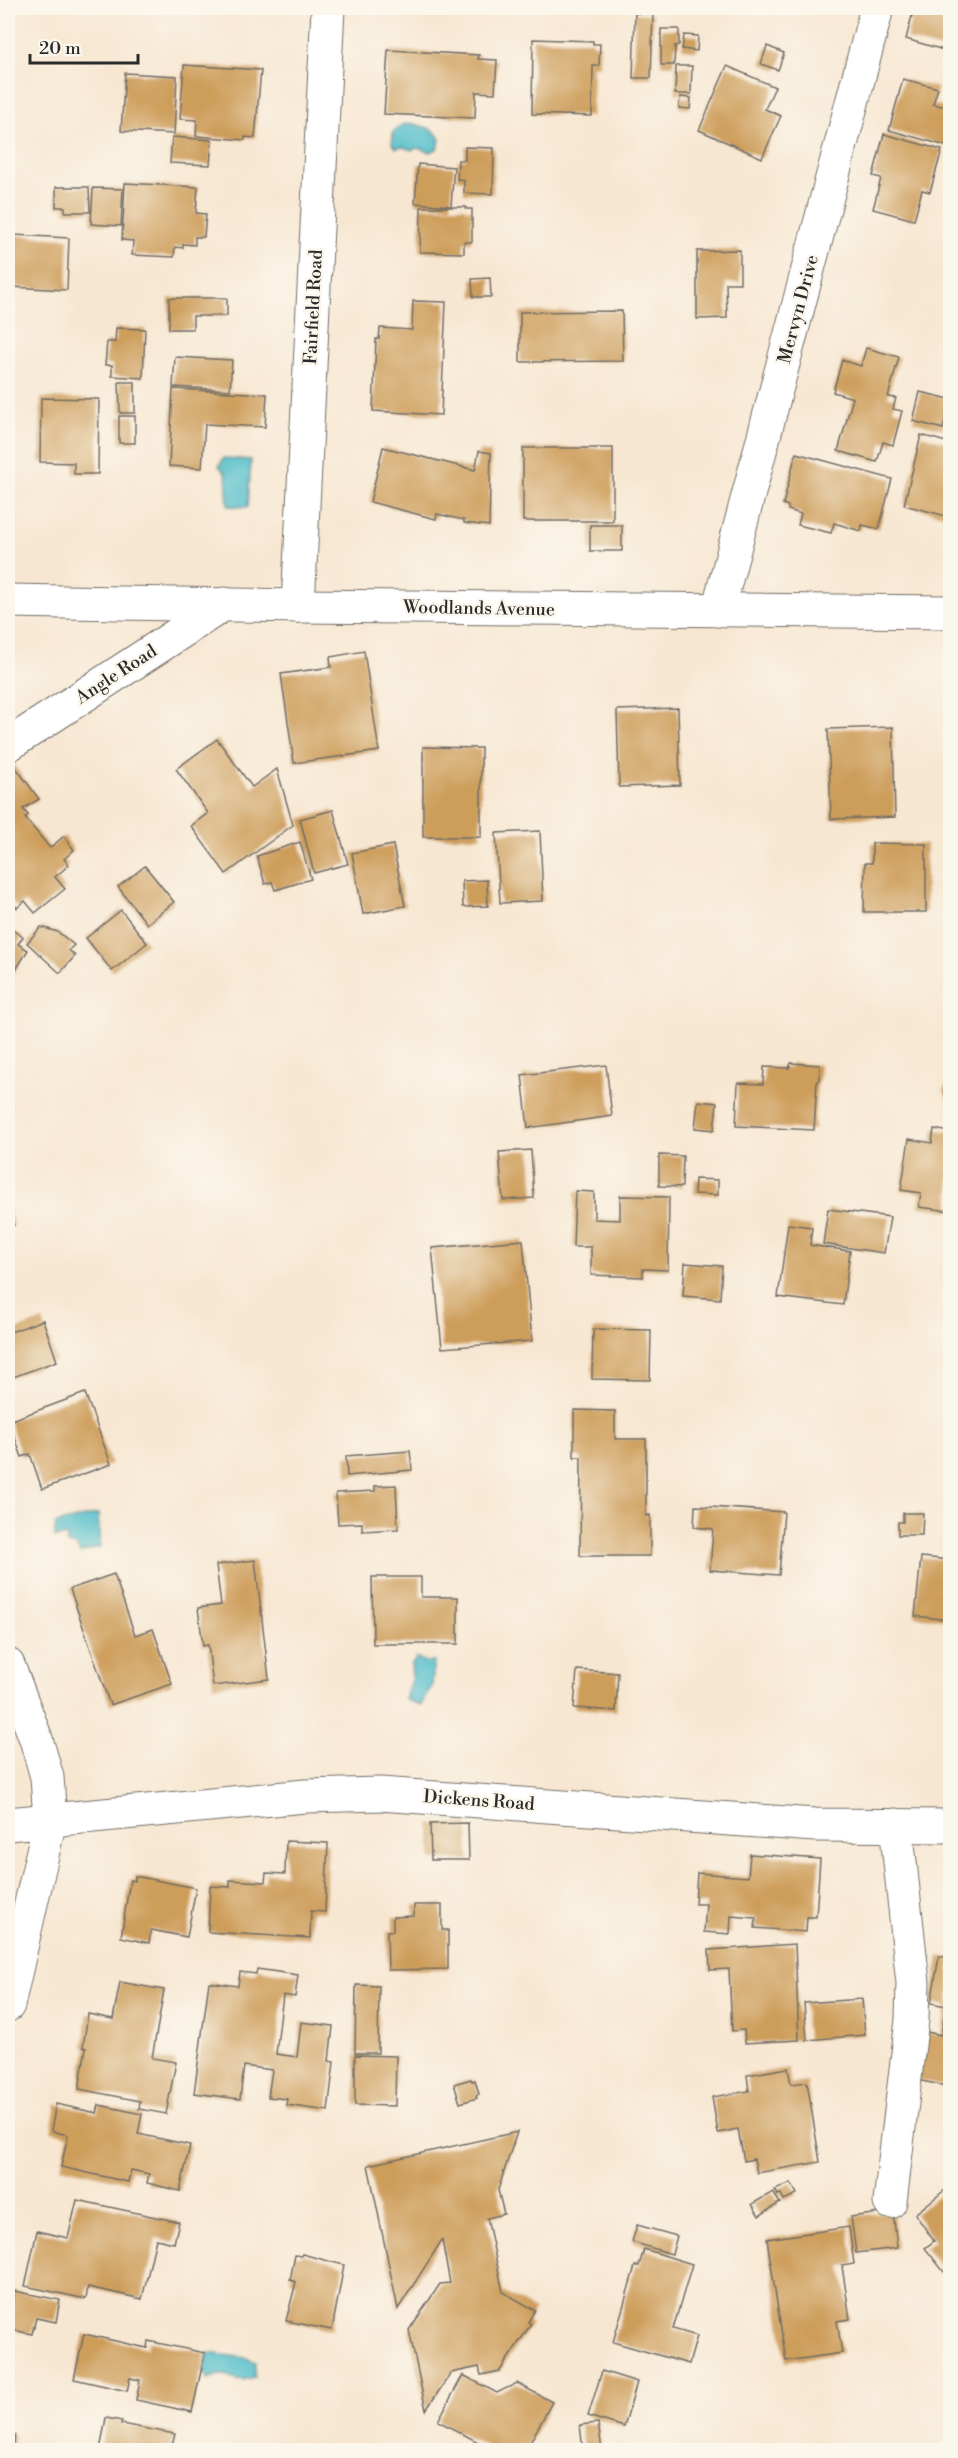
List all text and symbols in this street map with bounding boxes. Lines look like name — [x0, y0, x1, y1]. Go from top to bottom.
scale bar — [30, 27, 138, 65]
text: 20 m — [39, 37, 81, 60]
street label: Fairfield Road — [299, 248, 328, 365]
street label: Mervyn Drive — [773, 252, 824, 366]
street label: Woodlands Avenue — [402, 596, 555, 621]
street label: Angle Road — [70, 639, 162, 710]
street label: Dickens Road — [423, 1785, 536, 1816]

